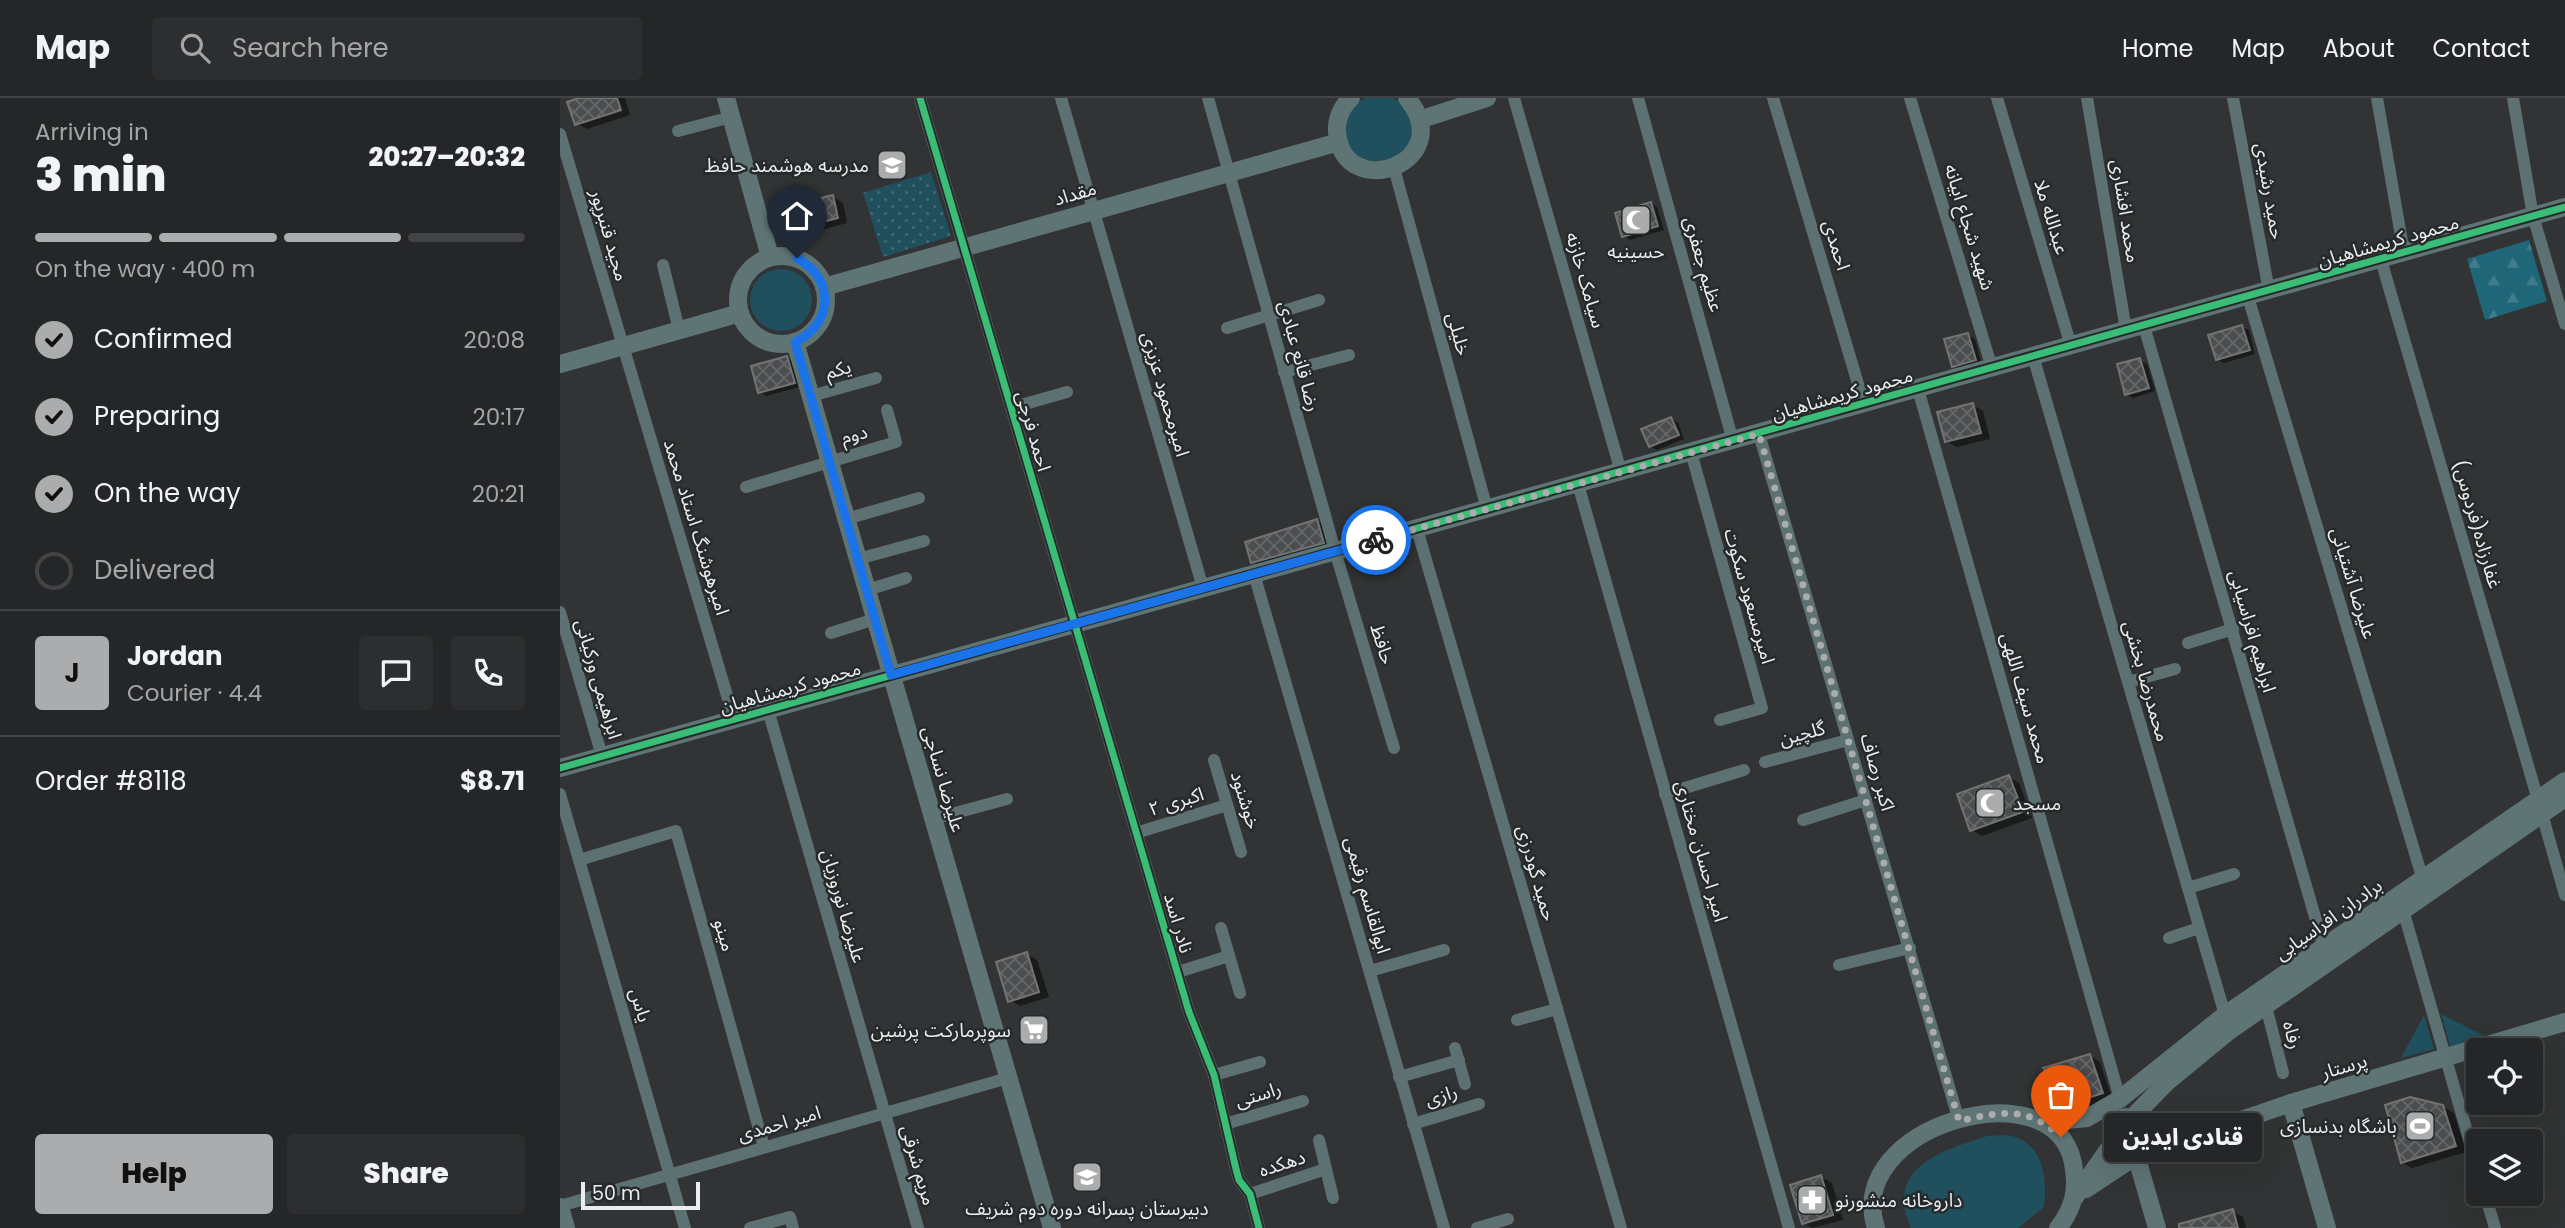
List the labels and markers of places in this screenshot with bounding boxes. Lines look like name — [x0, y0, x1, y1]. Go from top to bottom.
school or university icon: مدرسه هوشمند حافظ — [875, 148, 909, 182]
place label: مدرسه هوشمند حافظ — [705, 152, 869, 179]
pin — [767, 186, 827, 258]
mosque icon: حسینیه — [1619, 203, 1653, 237]
place label: حسینیه — [1607, 238, 1665, 265]
mosque icon: مسجد — [1973, 786, 2007, 820]
place label: مسجد — [2013, 790, 2061, 817]
supermarket icon: سوپرمارکت پرشین — [1017, 1013, 1051, 1047]
place label: سوپرمارکت پرشین — [871, 1017, 1011, 1044]
pin — [2031, 1065, 2091, 1137]
sports icon: باشگاه بدنسازی — [2403, 1109, 2437, 1143]
callout: قنادی ایدین — [2103, 1112, 2260, 1162]
place label: باشگاه بدنسازی — [2280, 1113, 2397, 1140]
school or university icon: دبیرستان پسرانه دوره دوم شریف — [1070, 1160, 1104, 1194]
pharmacy icon: داروخانه منشورنو — [1795, 1183, 1829, 1217]
place label: داروخانه منشورنو — [1835, 1187, 1962, 1214]
place label: دبیرستان پسرانه دوره دوم شریف — [965, 1195, 1209, 1223]

